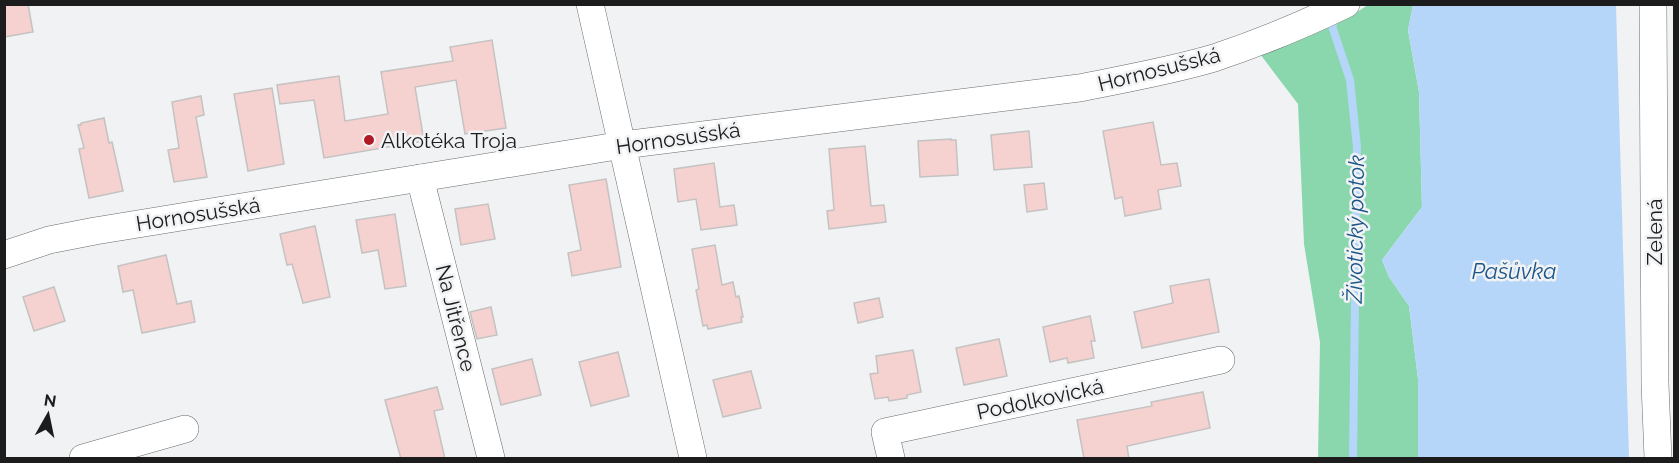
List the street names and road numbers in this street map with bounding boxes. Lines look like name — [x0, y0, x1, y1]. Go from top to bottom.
street label: Hornosušská — [1095, 42, 1223, 96]
street label: Hornosušská — [614, 117, 742, 159]
street label: Hornosušská — [134, 192, 262, 236]
street label: Zelená — [1642, 199, 1667, 265]
street label: Na Jitřence — [431, 262, 481, 374]
street label: Podolkovická — [974, 373, 1106, 425]

